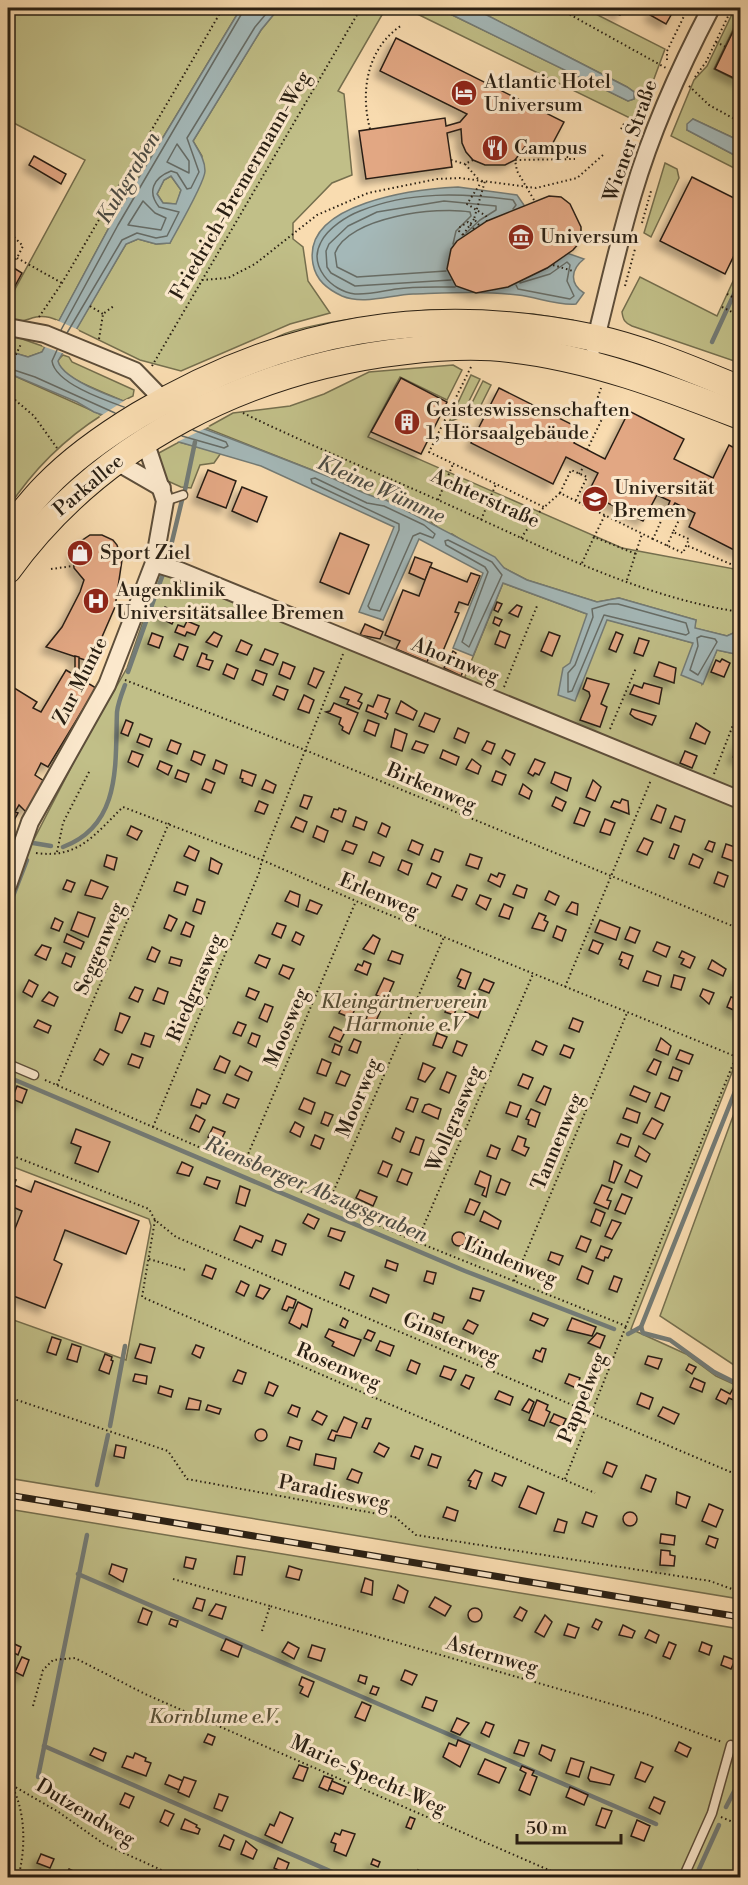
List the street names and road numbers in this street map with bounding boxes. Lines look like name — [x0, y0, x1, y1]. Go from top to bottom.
street label: Friedrich-Bremermann-Weg — [165, 66, 317, 305]
street label: Wiener Straße — [598, 77, 664, 206]
street label: Parkallee — [49, 449, 129, 523]
street label: Achterstraße — [426, 463, 543, 534]
street label: Ahornweg — [407, 632, 503, 690]
street label: Zur Munte — [48, 633, 114, 729]
street label: Birkenweg — [381, 757, 480, 818]
street label: Erlenweg — [335, 868, 423, 924]
street label: Seggenweg — [69, 898, 131, 999]
street label: Riedgrasweg — [162, 930, 230, 1046]
street label: Moosweg — [259, 984, 315, 1071]
street label: Moorweg — [331, 1054, 387, 1141]
street label: Wollgrasweg — [421, 1062, 489, 1177]
street label: Tannenweg — [526, 1089, 590, 1194]
street label: Lindenweg — [459, 1232, 561, 1292]
street label: Ginsterweg — [399, 1307, 504, 1371]
street label: Rosenweg — [292, 1338, 385, 1396]
street label: Pappelweg — [553, 1348, 613, 1447]
street label: Paradiesweg — [276, 1470, 392, 1516]
street label: Asternweg — [442, 1631, 542, 1681]
street label: Marie-Specht-Weg — [286, 1730, 451, 1822]
street label: Dutzendweg — [31, 1774, 140, 1853]

